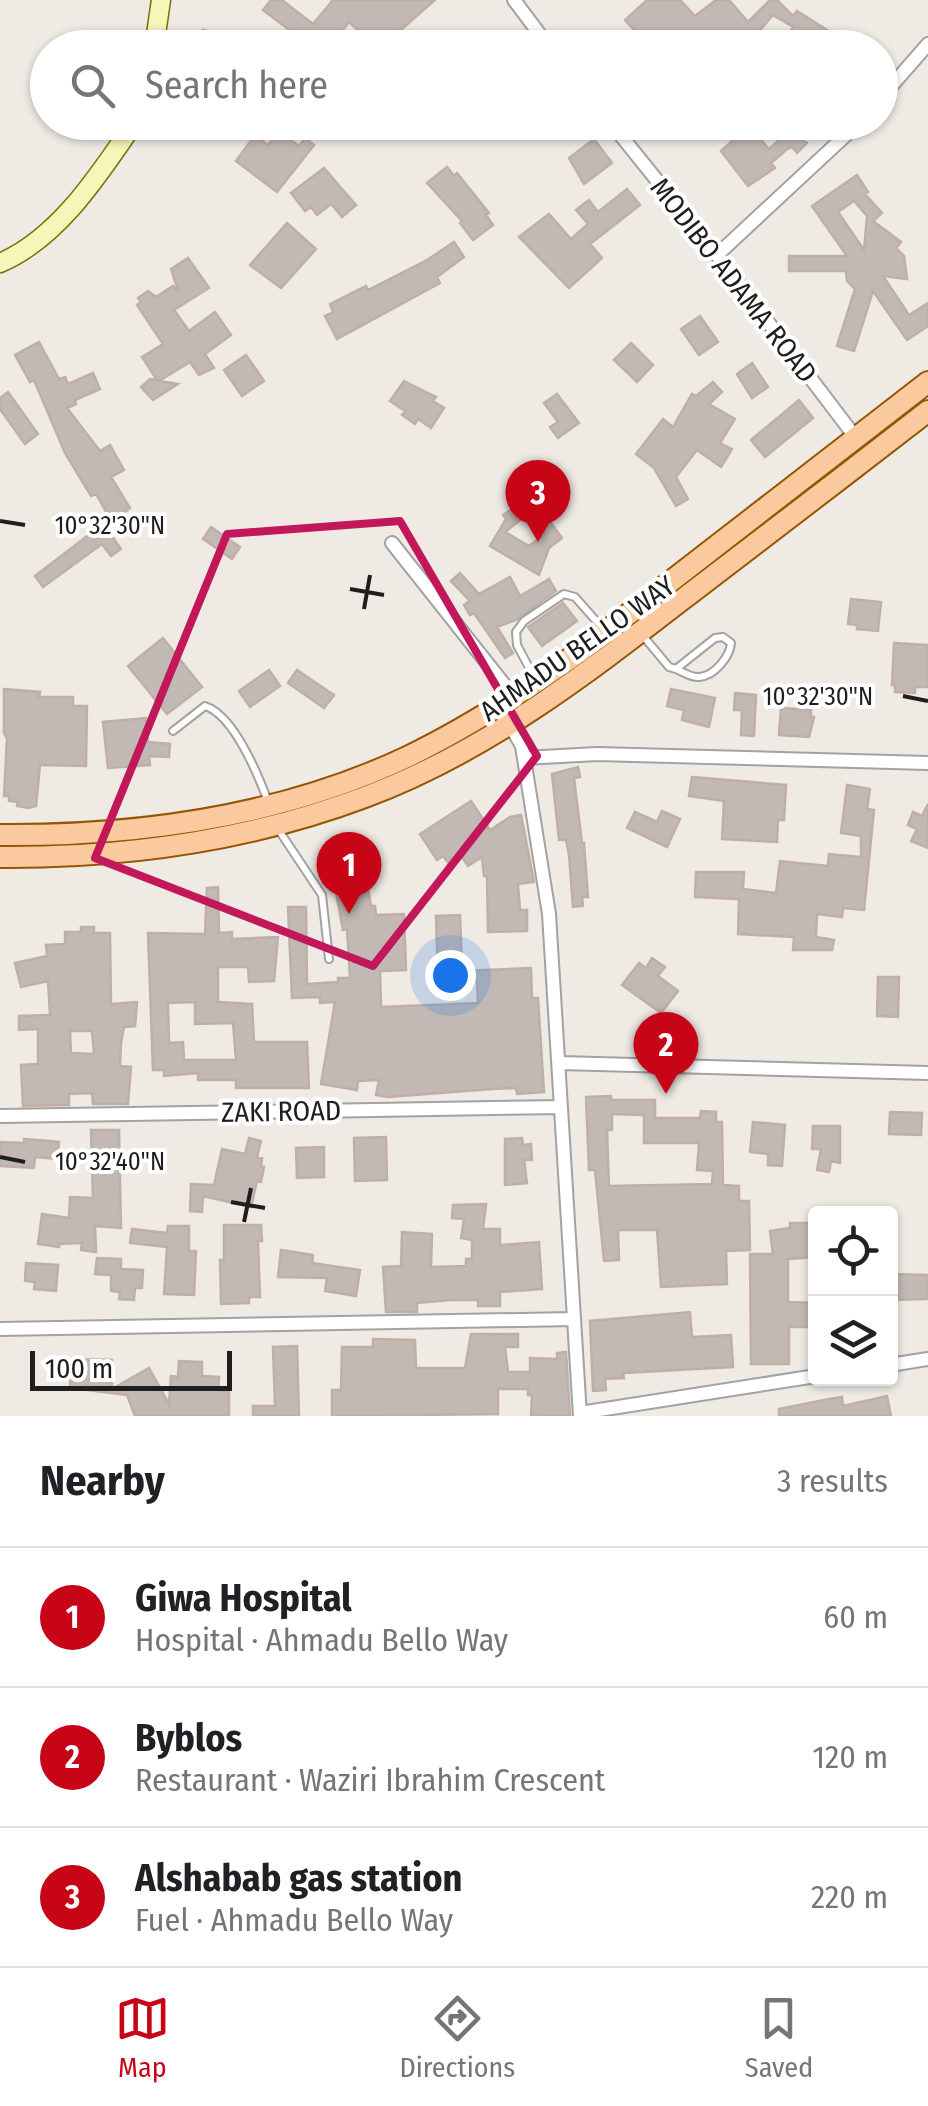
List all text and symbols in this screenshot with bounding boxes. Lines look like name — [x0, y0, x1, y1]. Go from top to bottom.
search box — [30, 30, 898, 140]
icon: search — [65, 58, 120, 113]
text: Search here — [145, 62, 328, 108]
street label: MODIBO ADAMA ROAD — [644, 172, 824, 389]
pin: 3 — [506, 460, 570, 542]
text: 10°32'30"N — [55, 511, 165, 541]
street label: AHMADU BELLO WAY — [474, 569, 681, 728]
text: 10°32'30"N — [763, 682, 873, 712]
pin: 1 — [316, 832, 382, 914]
your location — [425, 950, 476, 1001]
pin: 2 — [634, 1012, 698, 1094]
street label: ZAKI ROAD — [221, 1094, 341, 1129]
text: 10°32'40"N — [55, 1147, 165, 1177]
map controls — [808, 1206, 898, 1386]
button: locate — [808, 1206, 898, 1296]
button: layers — [808, 1296, 898, 1386]
scale bar — [30, 1346, 232, 1390]
text: 100 m — [45, 1352, 113, 1385]
text: Nearby — [40, 1456, 165, 1506]
text: 3 results — [777, 1462, 888, 1500]
text: Giwa Hospital — [135, 1575, 352, 1621]
text: 1 — [66, 1598, 79, 1636]
text: 60 m — [823, 1598, 888, 1636]
text: Hospital · Ahmadu Bello Way — [135, 1621, 508, 1659]
text: Byblos — [135, 1715, 242, 1761]
text: 2 — [65, 1738, 80, 1776]
text: 120 m — [813, 1738, 888, 1776]
text: Restaurant · Waziri Ibrahim Crescent — [135, 1761, 605, 1799]
text: Alshabab gas station — [135, 1855, 462, 1901]
text: 3 — [65, 1878, 80, 1916]
text: 220 m — [811, 1878, 888, 1916]
text: Fuel · Ahmadu Bello Way — [135, 1901, 453, 1939]
tab: Map — [115, 1991, 170, 2084]
tab: Directions — [399, 1991, 515, 2084]
tab: Saved — [745, 1991, 813, 2084]

